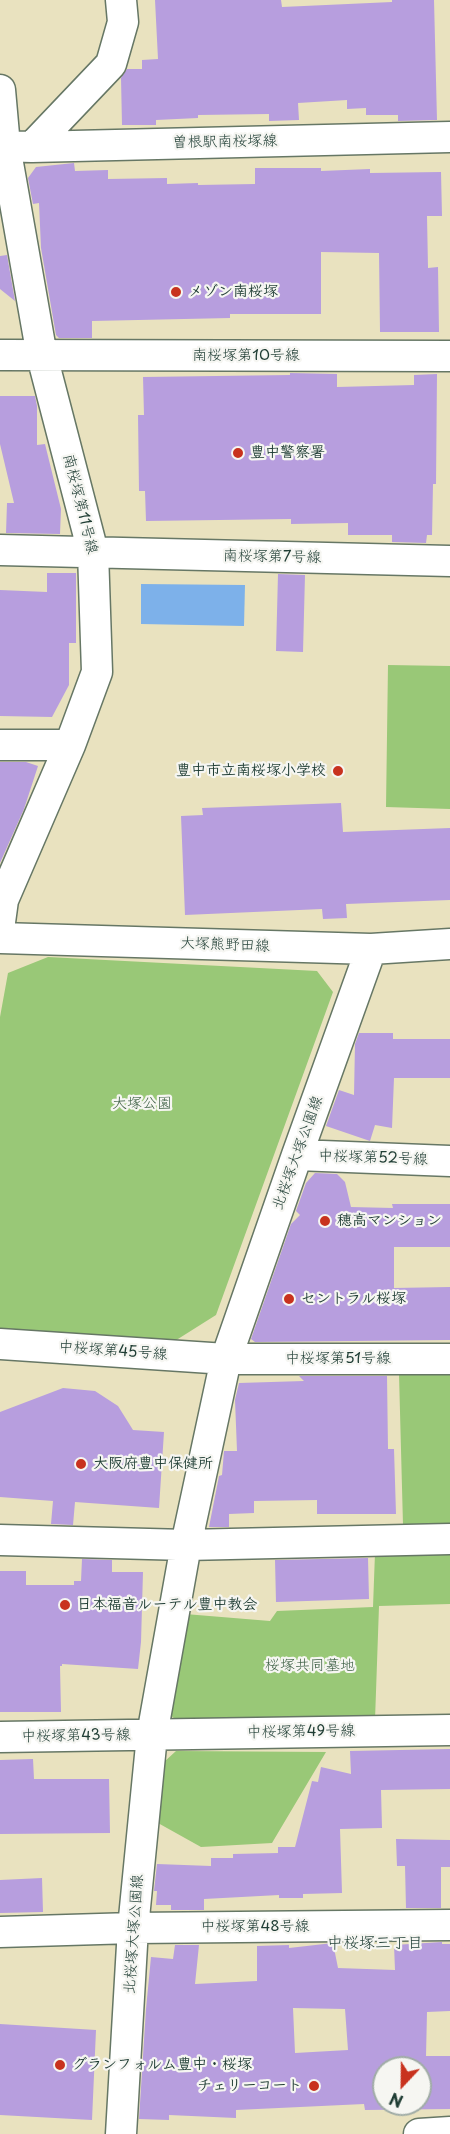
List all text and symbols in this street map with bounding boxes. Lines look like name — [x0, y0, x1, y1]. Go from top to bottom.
street label: 曽根駅南桜塚線 — [172, 132, 278, 152]
place label: メゾン南桜塚 — [188, 283, 278, 301]
marker: メゾン南桜塚 — [169, 285, 183, 299]
street label: 南桜塚第10号線 — [192, 347, 300, 365]
place label: 豊中警察署 — [250, 444, 325, 462]
marker: 豊中警察署 — [231, 446, 245, 460]
street label: 南桜塚第11号線 — [59, 452, 101, 556]
street label: 南桜塚第7号線 — [223, 547, 321, 567]
place label: 豊中市立南桜塚小学校 — [176, 762, 326, 780]
marker: 豊中市立南桜塚小学校 — [331, 764, 345, 778]
street label: 大塚熊野田線 — [180, 934, 270, 956]
street label: 北桜塚大塚公園線 — [269, 1094, 327, 1212]
park label: 大塚公園 — [112, 1095, 172, 1113]
street label: 中桜塚第52号線 — [318, 1147, 428, 1169]
place label: 穂高マンション — [337, 1212, 442, 1230]
marker: 穂高マンション — [318, 1214, 332, 1228]
place label: セントラル桜塚 — [301, 1290, 406, 1308]
marker: セントラル桜塚 — [282, 1292, 296, 1306]
street label: 中桜塚第45号線 — [58, 1338, 168, 1364]
street label: 中桜塚第51号線 — [285, 1350, 391, 1368]
place label: 大阪府豊中保健所 — [93, 1455, 213, 1473]
marker: 大阪府豊中保健所 — [74, 1457, 88, 1471]
place label: 日本福音ルーテル豊中教会 — [77, 1596, 258, 1614]
marker: 日本福音ルーテル豊中教会 — [58, 1598, 72, 1612]
park label: 桜塚共同墓地 — [265, 1657, 355, 1675]
street label: 中桜塚第49号線 — [247, 1722, 355, 1742]
street label: 中桜塚第43号線 — [21, 1726, 131, 1746]
street label: 北桜塚大塚公園線 — [121, 1874, 147, 1994]
street label: 中桜塚第48号線 — [200, 1918, 310, 1936]
district label: 中桜塚三丁目 — [327, 1934, 423, 1954]
place label: グランフォルム豊中・桜塚 — [72, 2056, 252, 2074]
north arrow — [372, 2056, 432, 2116]
marker: グランフォルム豊中・桜塚 — [53, 2058, 67, 2072]
place label: チェリーコート — [197, 2077, 302, 2095]
marker: チェリーコート — [307, 2079, 321, 2093]
text: N — [386, 2087, 406, 2114]

